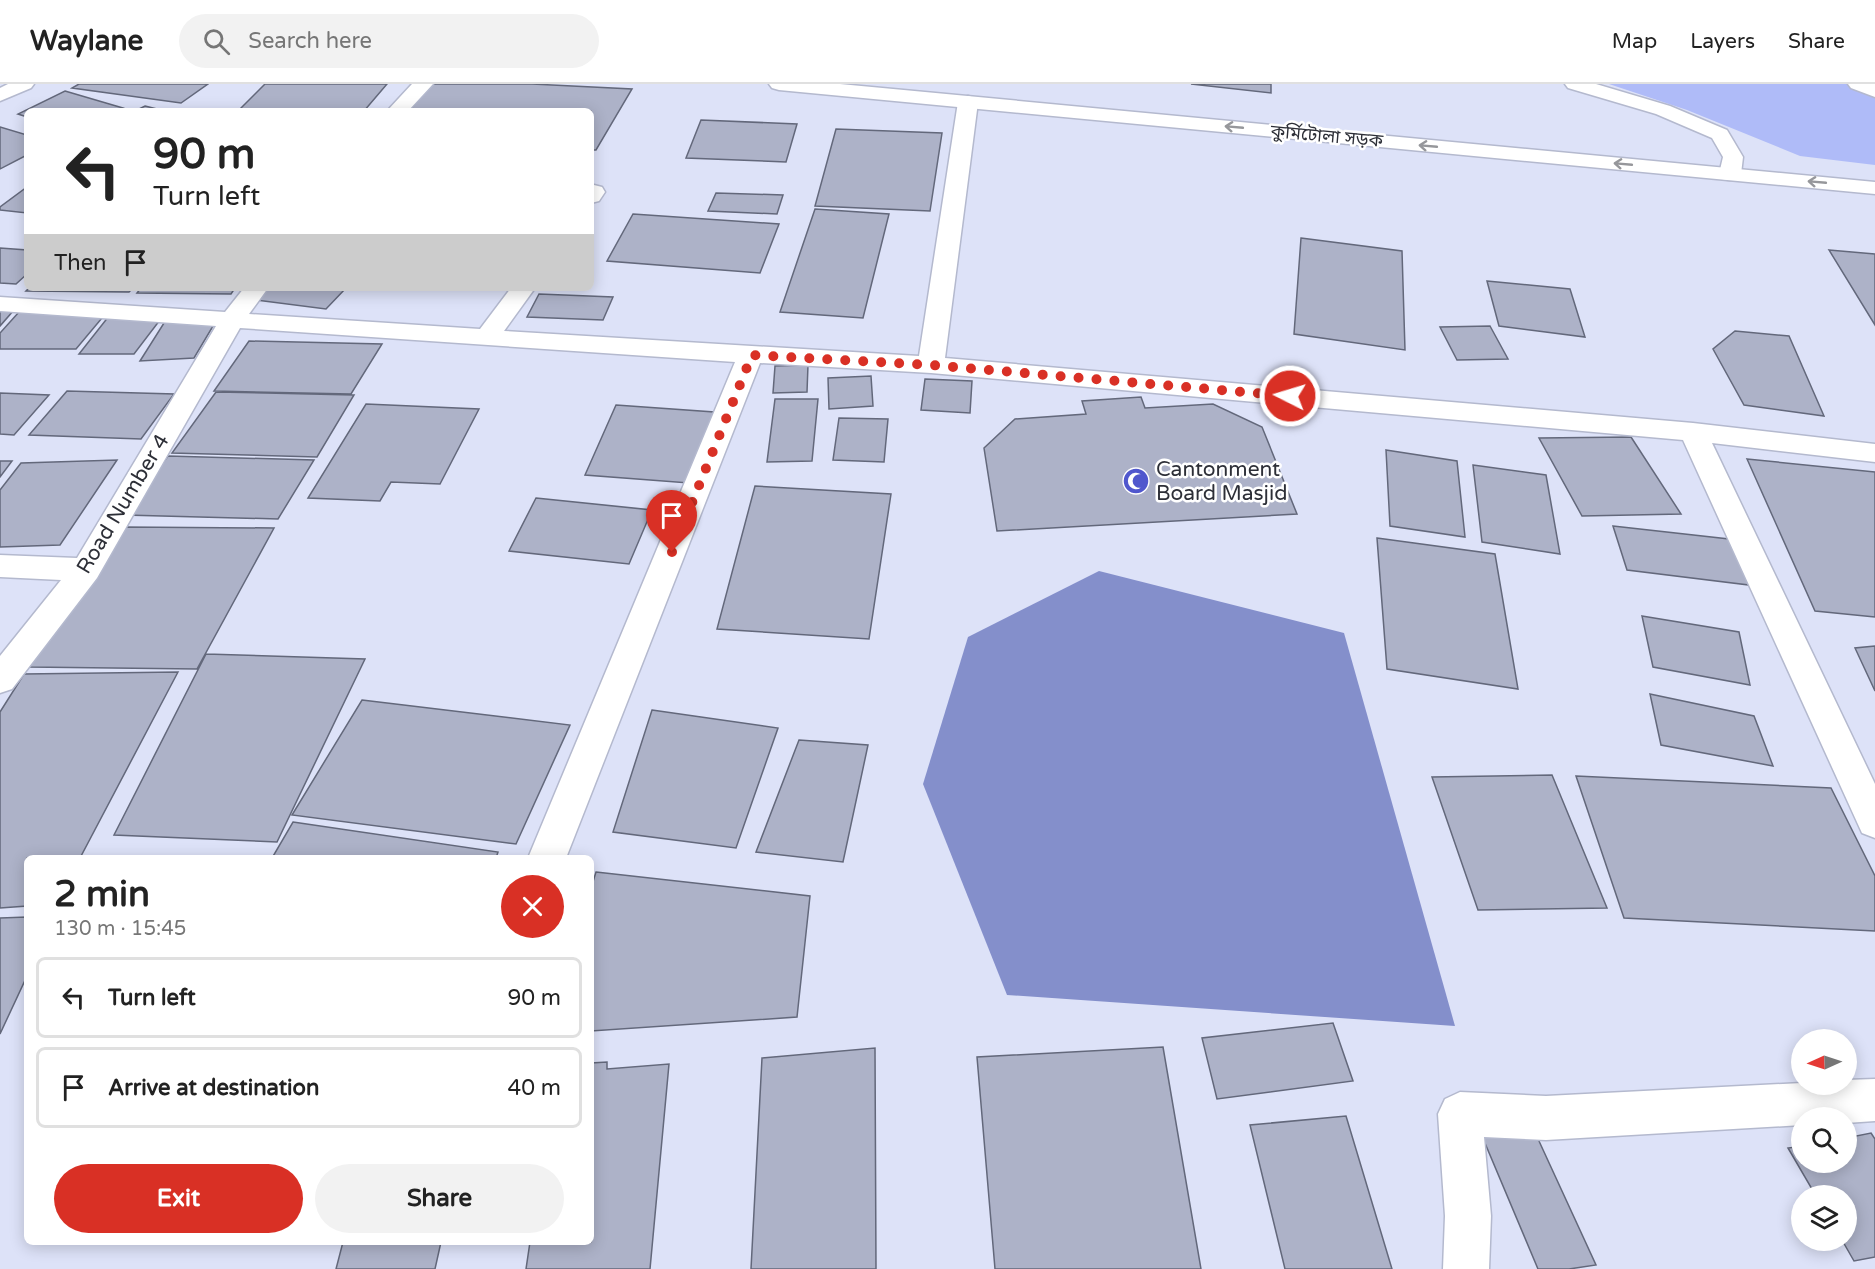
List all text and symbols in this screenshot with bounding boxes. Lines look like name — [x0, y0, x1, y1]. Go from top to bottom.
search box — [179, 14, 599, 68]
text: Waylane — [30, 24, 143, 58]
icon: search — [200, 25, 233, 58]
text: Search here — [248, 28, 372, 54]
text: Map — [1612, 29, 1657, 54]
text: Layers — [1690, 29, 1755, 54]
text: Share — [1788, 29, 1845, 54]
street label: কুর্মিটোলা সড়ক — [1269, 120, 1385, 152]
one-way arrow — [1225, 121, 1245, 132]
text: 90 m — [153, 129, 255, 180]
icon: left — [54, 132, 132, 210]
one-way arrow — [1419, 140, 1439, 151]
one-way arrow — [1613, 158, 1633, 169]
one-way arrow — [1807, 176, 1827, 187]
text: Turn left — [153, 180, 260, 213]
icon: arrive — [119, 246, 152, 279]
text: Then — [54, 250, 107, 276]
position arrow — [1258, 364, 1322, 428]
street label: Road Number 4 — [71, 430, 175, 578]
place label: Cantonment Board Masjid — [1156, 457, 1287, 506]
mosque icon: Cantonment Board Masjid — [1121, 466, 1151, 496]
pin — [646, 490, 697, 552]
icon: arrive — [655, 499, 688, 532]
text: 2 min — [54, 873, 150, 916]
button: close — [501, 875, 564, 938]
text: 130 m · 15:45 — [54, 917, 186, 941]
icon: left — [57, 981, 90, 1014]
text: Turn left — [108, 985, 196, 1011]
text: 90 m — [507, 985, 561, 1011]
north arrow — [1791, 1029, 1857, 1095]
map controls — [1791, 1029, 1857, 1251]
icon: arrive — [57, 1071, 90, 1104]
text: Arrive at destination — [108, 1075, 319, 1101]
text: 40 m — [507, 1075, 561, 1101]
button: search — [1791, 1107, 1857, 1173]
button: Exit — [54, 1164, 303, 1233]
button: Share — [315, 1164, 564, 1233]
button: layers — [1791, 1185, 1857, 1251]

